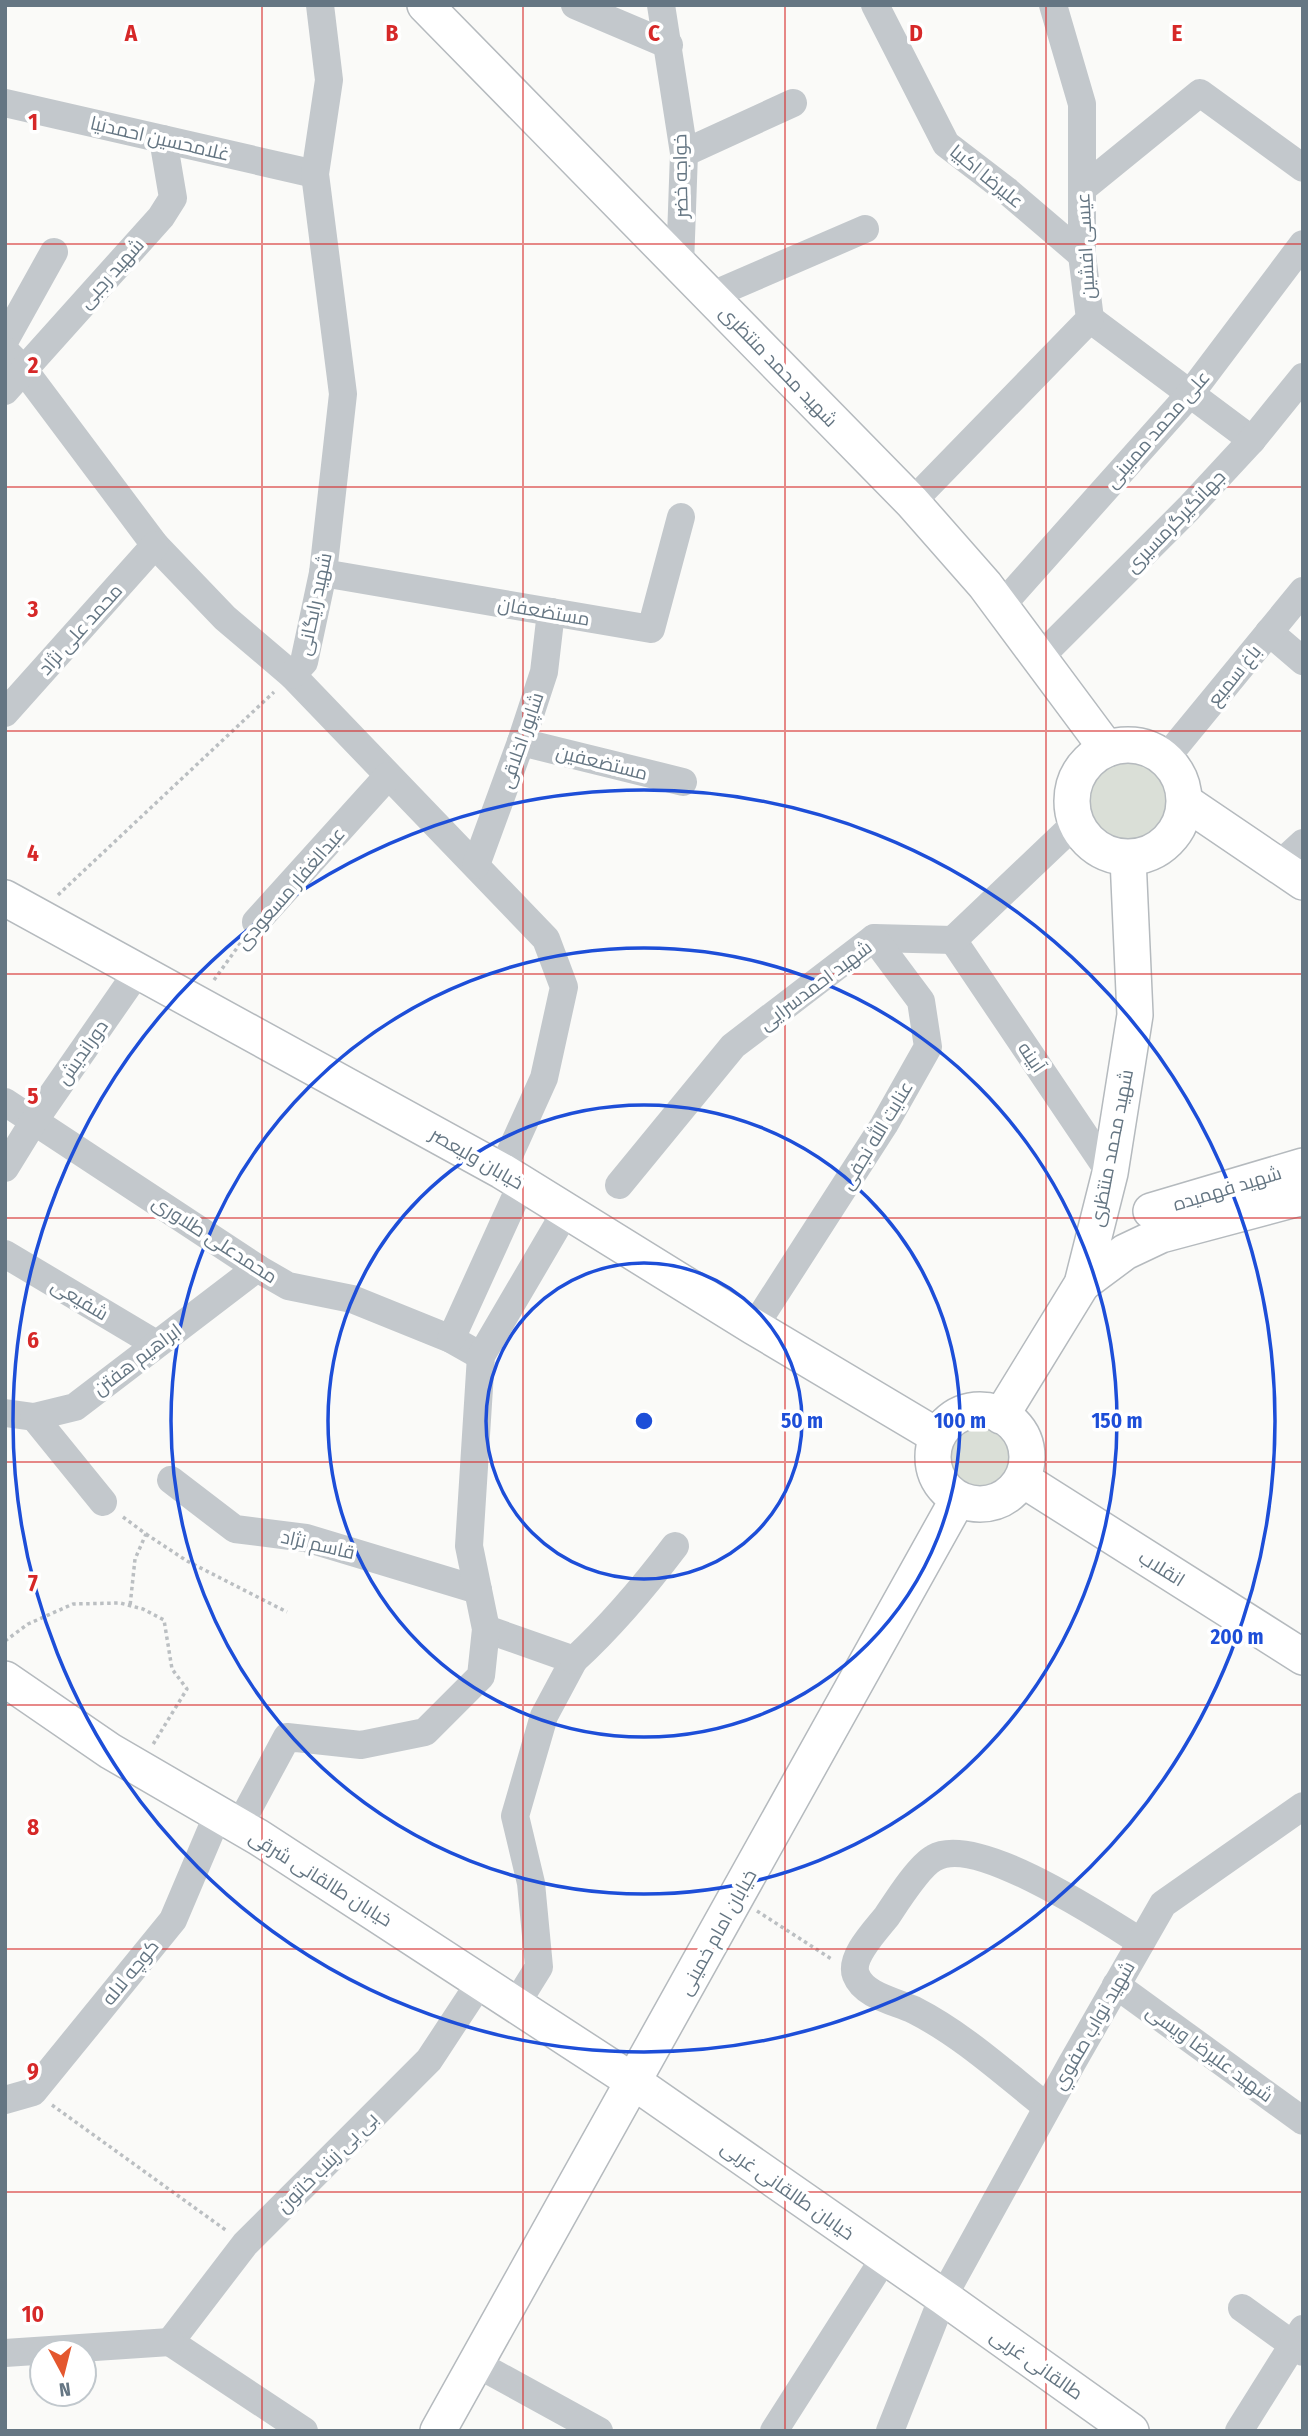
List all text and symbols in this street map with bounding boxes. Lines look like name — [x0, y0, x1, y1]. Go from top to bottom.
text: A — [124, 19, 138, 47]
text: B — [386, 19, 399, 47]
text: C — [648, 19, 660, 47]
text: D — [909, 19, 923, 47]
text: E — [1172, 19, 1183, 47]
text: 1 — [28, 108, 38, 136]
street label: غلامحسین احمدنیا — [88, 111, 232, 166]
street label: خواجه خضر — [668, 134, 693, 219]
street label: علیرضا اکبیا — [945, 140, 1028, 213]
street label: عیسی افشین — [1071, 192, 1100, 300]
street label: شهید رجبی — [74, 234, 149, 313]
street label: شهید محمد منتظری — [715, 301, 842, 432]
text: 2 — [27, 351, 39, 379]
street label: علی محمد ممبینی — [1100, 366, 1215, 493]
street label: جهانگیرگرمسیری — [1121, 465, 1230, 577]
street label: شهید رایگانی — [292, 551, 337, 658]
street label: محمد علی نژاد — [34, 579, 127, 680]
street label: مستضعفان — [496, 592, 592, 631]
text: 3 — [27, 595, 39, 623]
street label: باغ سمیع — [1203, 640, 1267, 712]
street label: شاپور اخلاقی — [494, 689, 550, 791]
street label: مستضعفین — [554, 740, 650, 785]
street label: عبدالغفار مسعودی — [231, 823, 350, 954]
text: 4 — [27, 839, 39, 867]
street label: شهید احمدسرایی — [754, 936, 876, 1035]
street label: دوراندیش — [52, 1016, 113, 1089]
street label: آبینه — [1013, 1037, 1050, 1077]
street label: شهید محمد منتظری — [1085, 1067, 1138, 1229]
street label: عنایت الله نجفی — [834, 1076, 918, 1194]
text: 5 — [27, 1082, 39, 1110]
street label: خیابان ولیعصر — [425, 1122, 528, 1194]
street label: شهید فهمیده — [1170, 1161, 1284, 1216]
street label: محمدعلی طلاوری — [148, 1190, 281, 1288]
street label: شفیعی — [47, 1274, 112, 1325]
street label: ابراهیم هفتن — [89, 1319, 187, 1402]
text: 6 — [27, 1326, 39, 1354]
text: 50 m — [781, 1408, 823, 1434]
text: 100 m — [934, 1408, 986, 1434]
text: 150 m — [1091, 1408, 1143, 1434]
centre of rings — [632, 1409, 656, 1433]
street label: قاسم نژاد — [278, 1525, 357, 1566]
street label: انقلاب — [1134, 1545, 1189, 1591]
text: 7 — [28, 1569, 38, 1597]
text: 200 m — [1209, 1624, 1264, 1650]
text: 8 — [27, 1813, 39, 1841]
street label: خیابان طالقانی شرقی — [245, 1825, 396, 1932]
street label: خیابان امام خمینی — [673, 1865, 763, 2000]
street label: کوچه لاله — [97, 1935, 164, 2010]
street label: شهید نواب صفوي — [1047, 1957, 1142, 2095]
street label: شهید علیرضا ویسی — [1142, 2000, 1278, 2107]
text: 9 — [27, 2057, 39, 2085]
street label: بی بی زینب خاتون — [272, 2107, 383, 2218]
street label: خیابان طالقانی غربی — [717, 2136, 859, 2245]
text: 10 — [22, 2300, 44, 2328]
street label: طالقانی غربی — [986, 2324, 1087, 2405]
north arrow — [28, 2338, 98, 2408]
text: N — [58, 2377, 72, 2401]

